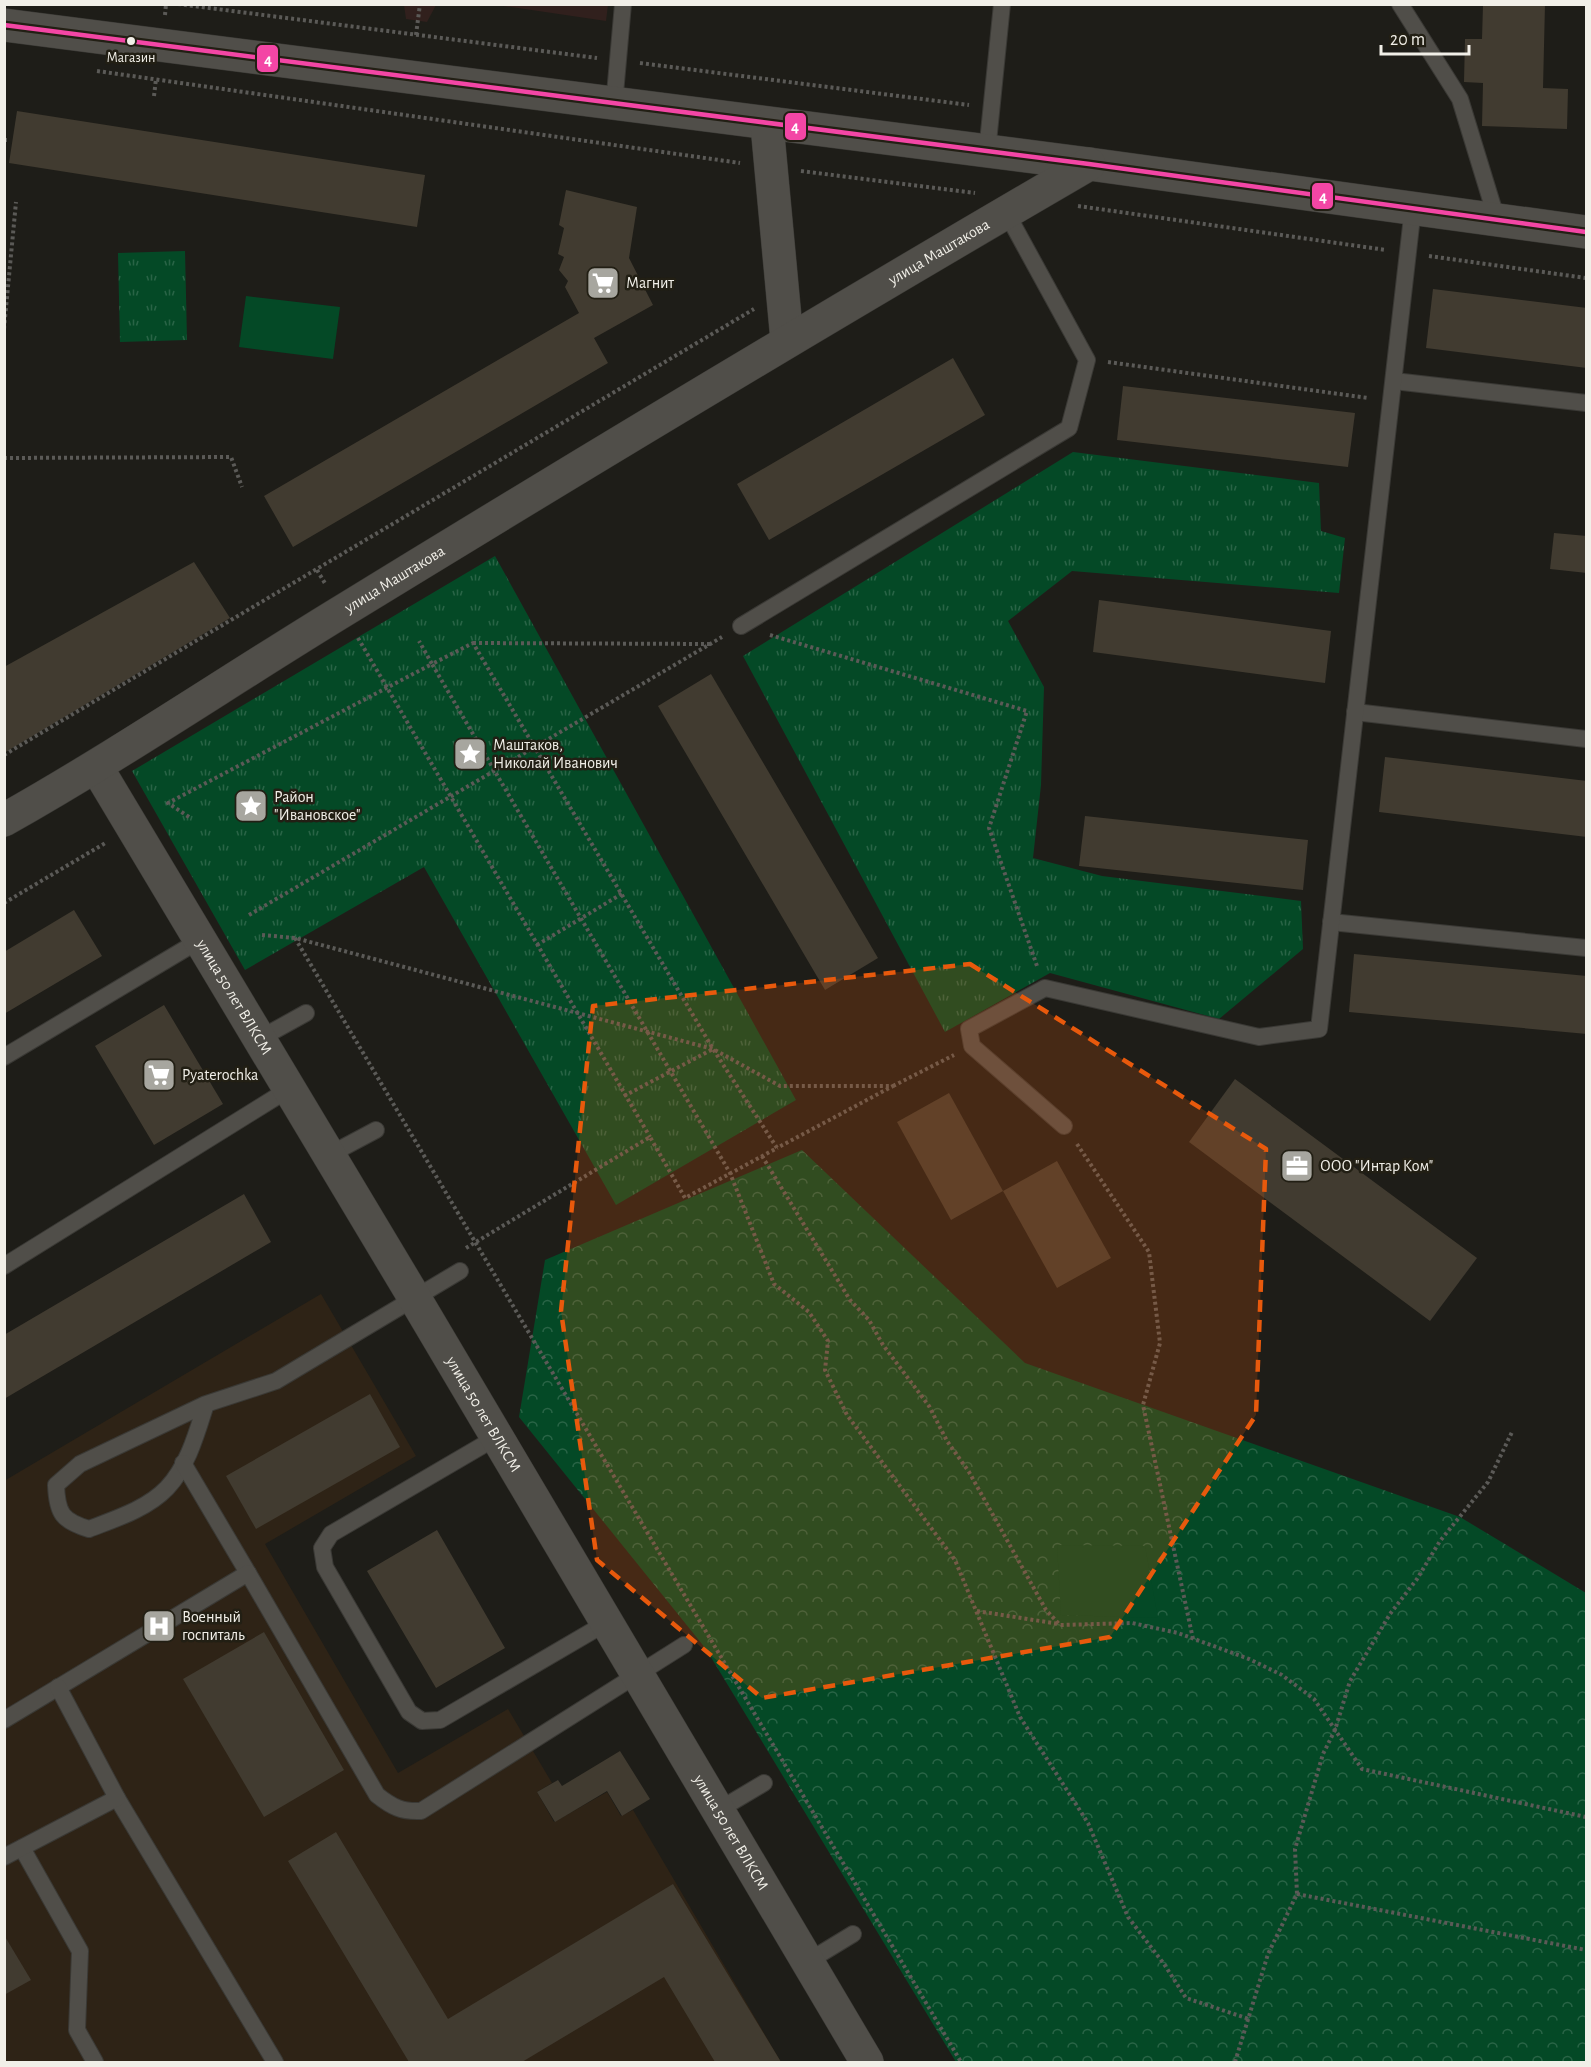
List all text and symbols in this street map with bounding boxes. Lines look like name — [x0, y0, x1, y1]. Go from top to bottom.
scale bar — [1381, 18, 1470, 56]
text: 20 m — [1390, 31, 1425, 49]
marker: Магазин — [125, 35, 137, 47]
line badge: 4 — [256, 44, 279, 73]
place label: Магазин — [106, 51, 156, 65]
text: 4 — [264, 52, 272, 68]
line badge: 4 — [784, 112, 807, 141]
text: 4 — [791, 119, 799, 135]
line badge: 4 — [1311, 182, 1334, 210]
text: 4 — [1319, 189, 1327, 205]
street label: улица Маштакова — [885, 216, 992, 289]
supermarket icon: Магнит — [585, 265, 621, 301]
place label: Магнит — [626, 275, 674, 291]
street label: улица Маштакова — [341, 543, 448, 617]
place icon: Маштаков, Николай Иванович — [452, 736, 488, 772]
place label: Маштаков, Николай Иванович — [493, 737, 618, 771]
place icon: Район "Ивановское" — [233, 788, 269, 824]
place label: Район "Ивановское" — [274, 789, 360, 823]
street label: улица 50 лет ВЛКСМ — [192, 936, 275, 1058]
supermarket icon: Pyaterochka — [141, 1057, 177, 1093]
place label: Pyaterochka — [182, 1067, 258, 1084]
office icon: ООО "Интар Ком" — [1279, 1148, 1315, 1184]
place label: ООО "Интар Ком" — [1320, 1158, 1433, 1174]
street label: улица 50 лет ВЛКСМ — [442, 1353, 524, 1475]
hospital icon: Военный госпиталь — [141, 1608, 177, 1644]
place label: Военный госпиталь — [182, 1609, 245, 1643]
street label: улица 50 лет ВЛКСМ — [689, 1771, 771, 1893]

